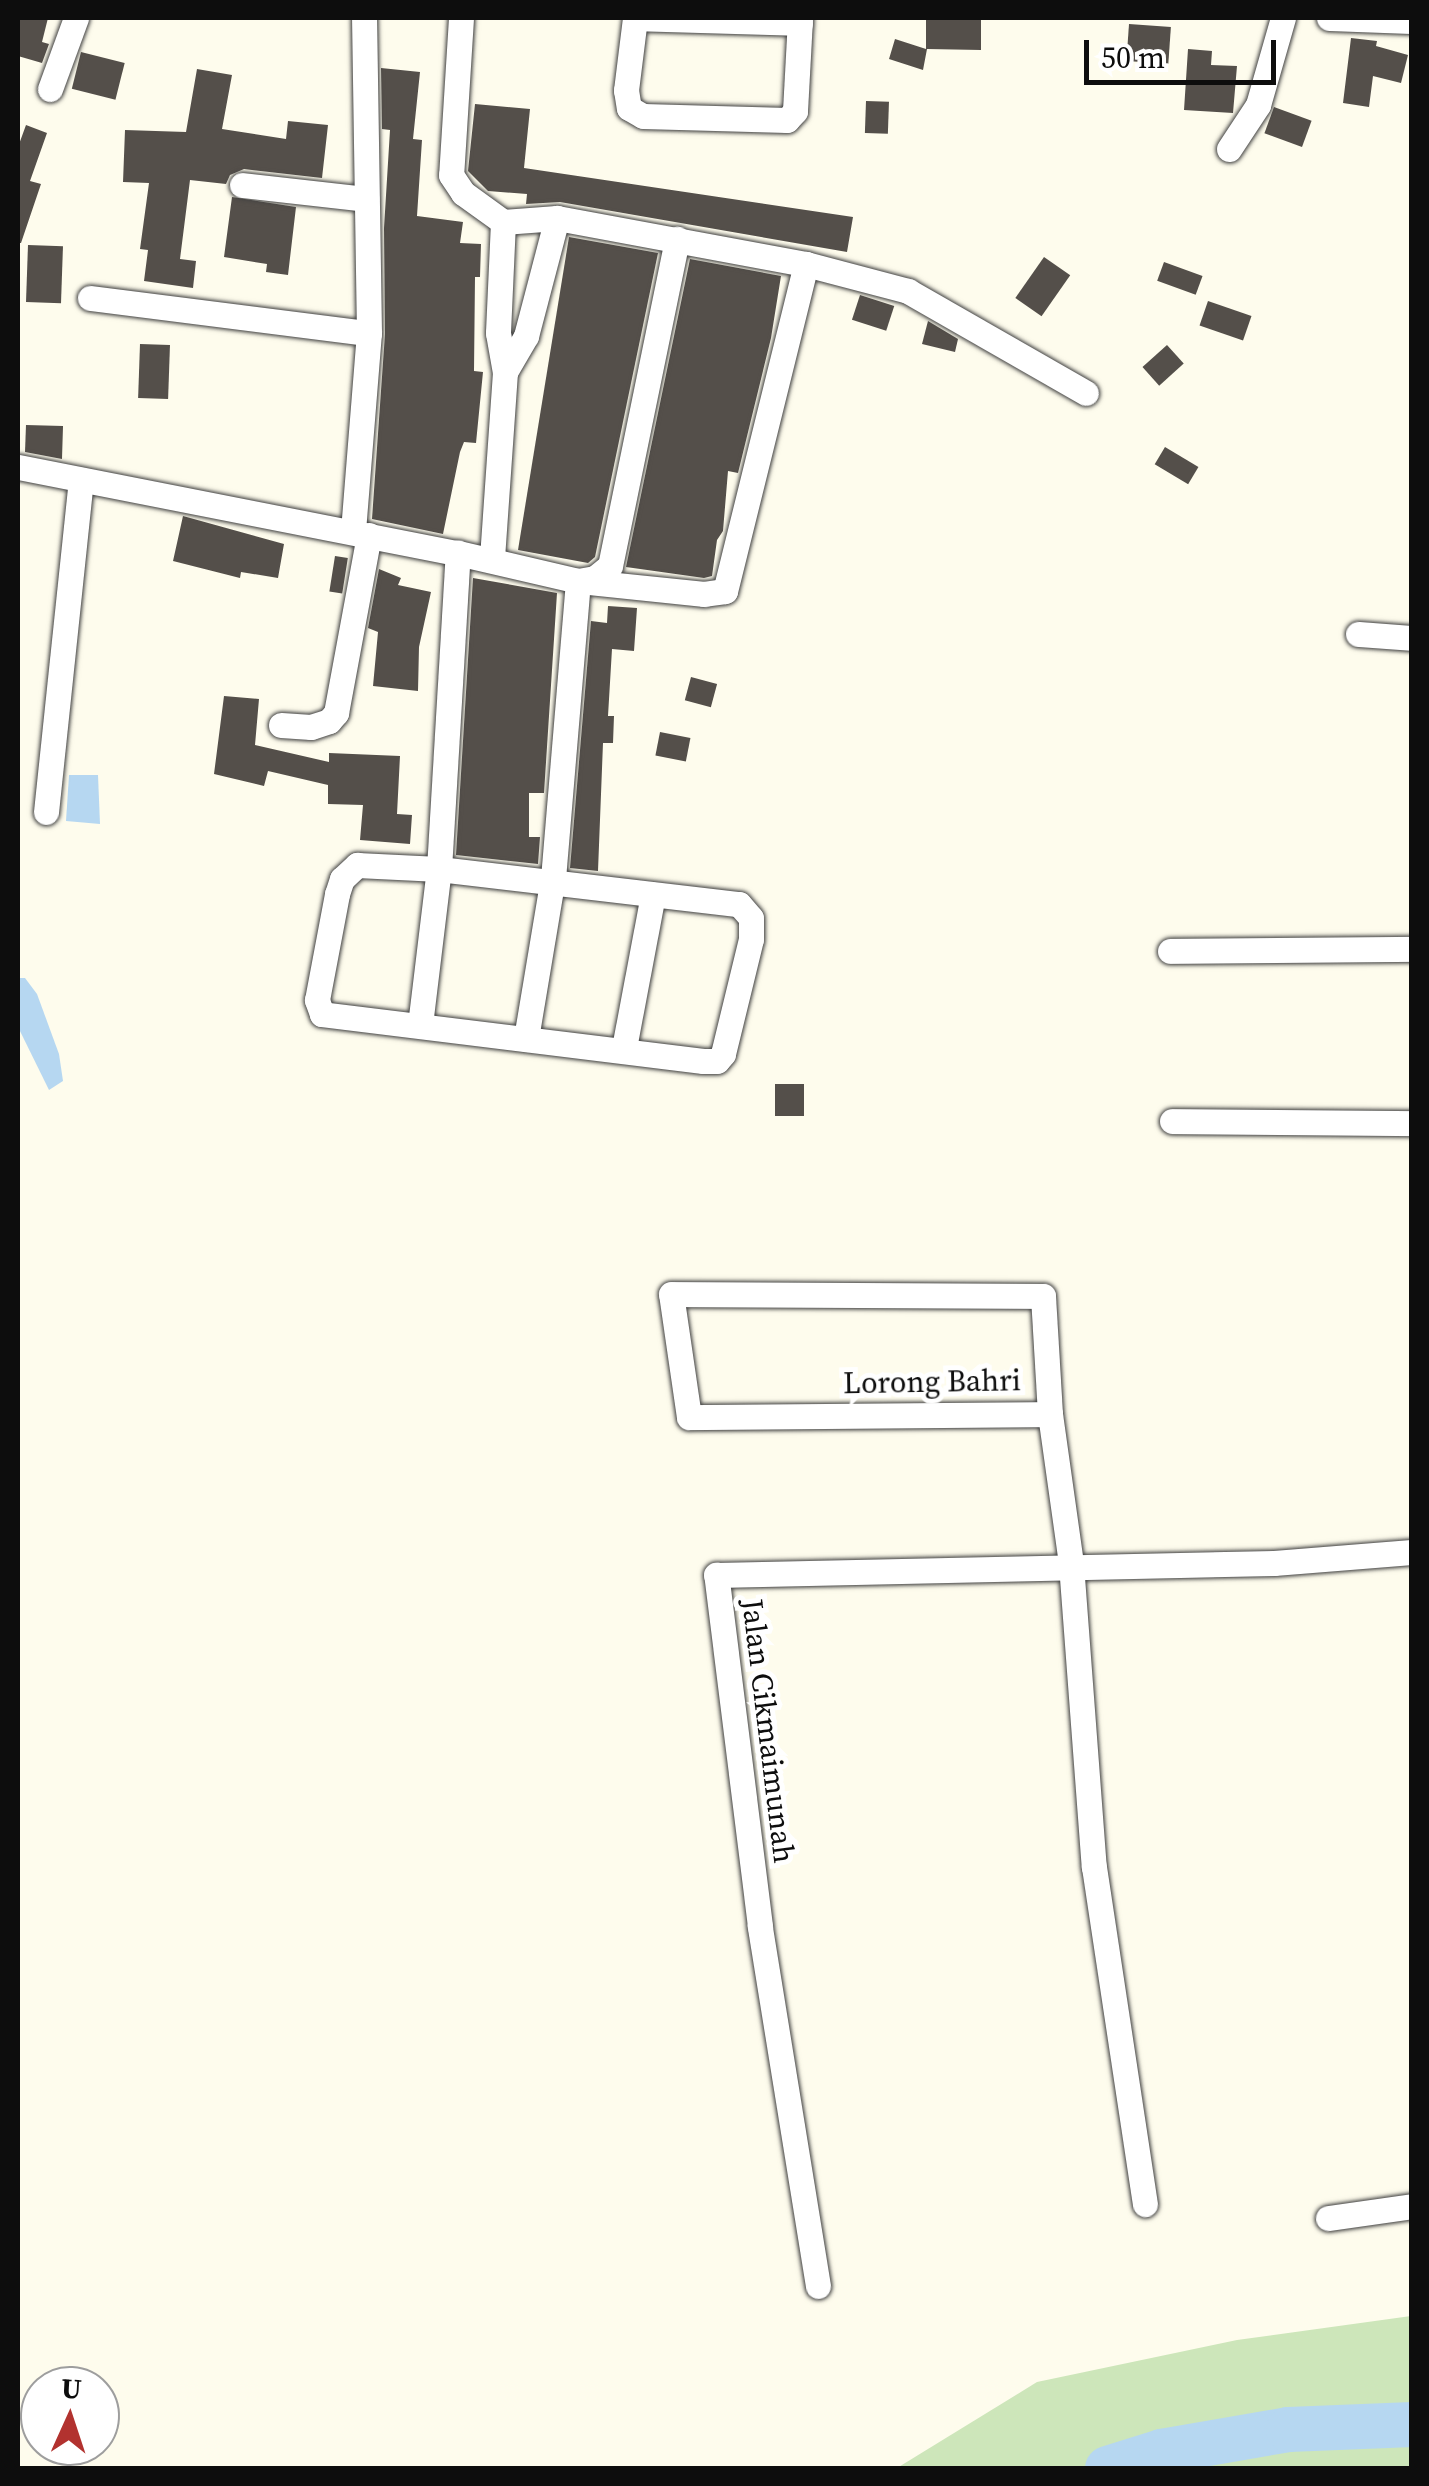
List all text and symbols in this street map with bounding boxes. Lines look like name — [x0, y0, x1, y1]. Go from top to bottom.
scale bar — [1089, 20, 1282, 82]
text: 50 m — [1101, 37, 1165, 78]
street label: Lorong Bahri — [843, 1362, 1021, 1402]
street label: Jalan Cikmaimunah — [734, 1597, 802, 1865]
north arrow — [20, 2366, 120, 2466]
text: U — [60, 2369, 83, 2408]

